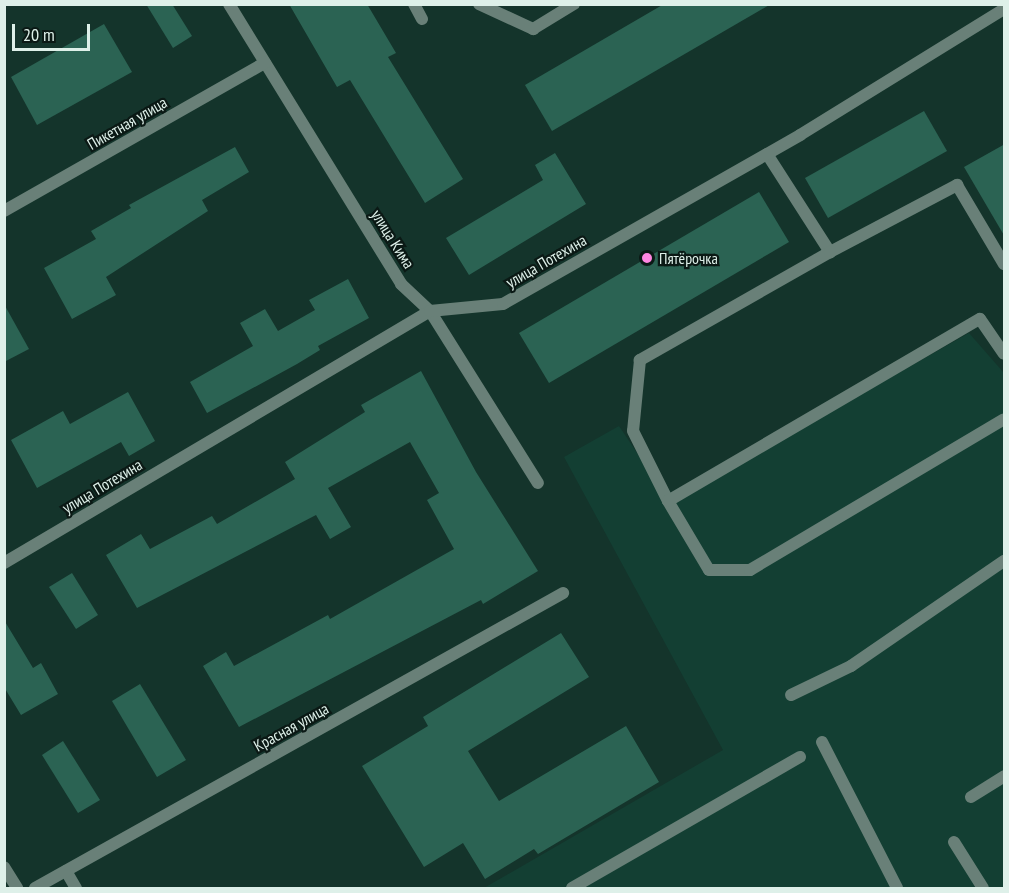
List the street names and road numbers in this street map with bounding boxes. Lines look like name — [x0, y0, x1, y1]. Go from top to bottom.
street label: Пикетная улица — [84, 92, 170, 154]
street label: улица Кима — [367, 206, 419, 272]
street label: улица Потехина — [502, 230, 590, 292]
street label: улица Потехина — [59, 455, 145, 517]
street label: Красная улица — [250, 699, 332, 755]

